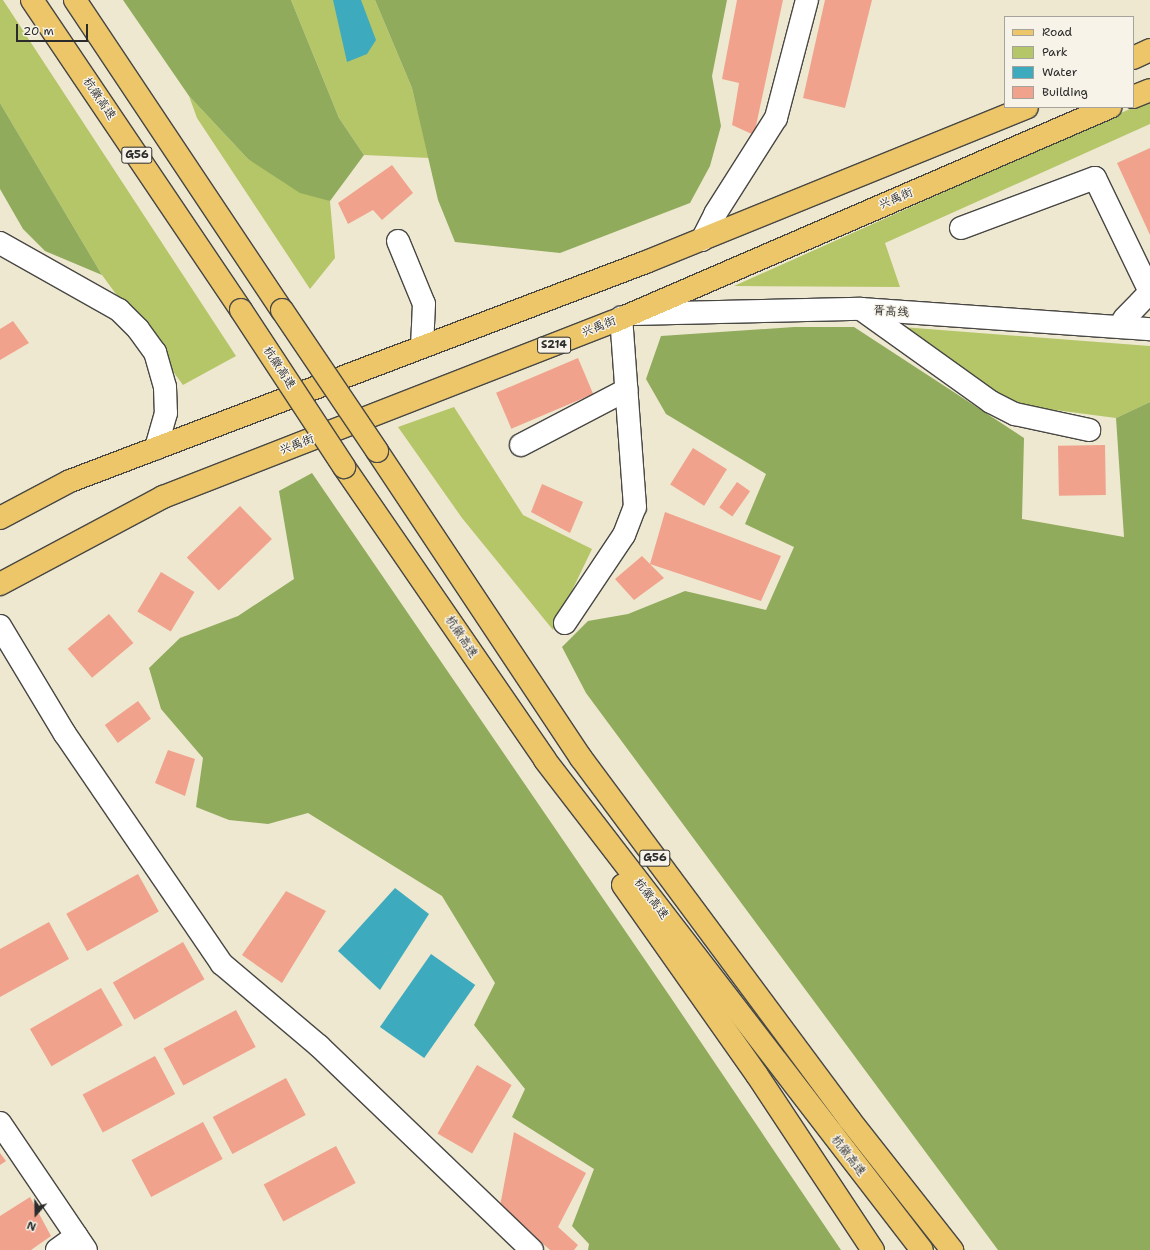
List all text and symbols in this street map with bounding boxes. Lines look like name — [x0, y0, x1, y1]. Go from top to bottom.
scale bar — [18, 16, 90, 42]
legend — [1004, 16, 1134, 108]
text: 20 m — [23, 23, 54, 39]
text: Road — [1042, 24, 1072, 40]
text: Park — [1042, 44, 1068, 60]
text: Water — [1042, 64, 1077, 80]
street label: 杭徽高速 — [80, 75, 118, 123]
text: Building — [1042, 84, 1088, 100]
road number: G56 — [121, 146, 153, 164]
street label: 兴禹街 — [877, 185, 915, 213]
street label: 胥高线 — [873, 304, 909, 320]
street label: 兴禹街 — [580, 314, 618, 340]
road number: S214 — [537, 336, 571, 354]
street label: 杭徽高速 — [260, 344, 298, 392]
street label: 兴禹街 — [278, 432, 316, 458]
street label: 杭徽高速 — [442, 613, 480, 661]
road number: G56 — [639, 849, 671, 867]
street label: 杭徽高速 — [631, 875, 671, 923]
street label: 杭徽高速 — [828, 1133, 868, 1179]
north arrow — [16, 1194, 56, 1234]
text: N — [25, 1217, 38, 1234]

